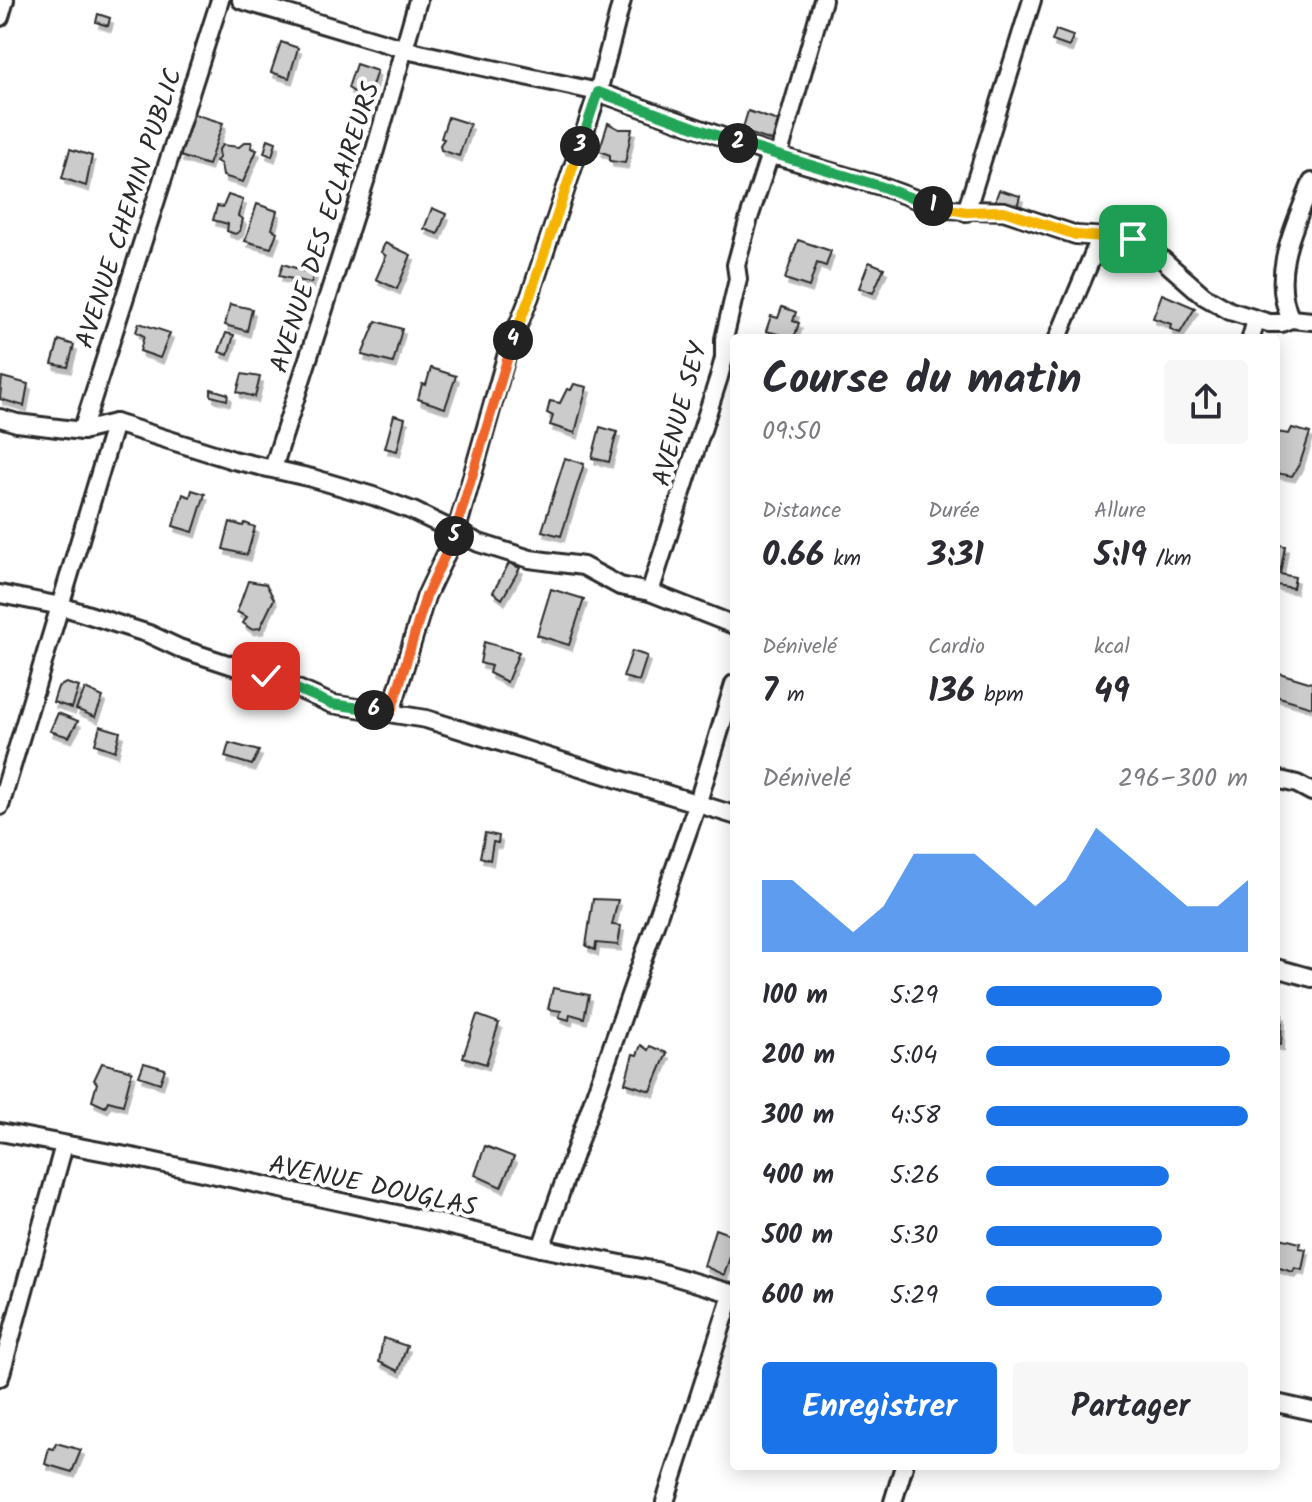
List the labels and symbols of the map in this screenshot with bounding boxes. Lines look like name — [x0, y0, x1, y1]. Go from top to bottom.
street label: AVENUE CHEMIN PUBLIC — [65, 63, 195, 354]
street label: AVENUE DES ECLAIREURS — [259, 77, 393, 378]
pin: 2 — [718, 123, 758, 163]
pin: 3 — [560, 126, 600, 166]
pin: 1 — [913, 186, 953, 226]
pin — [1099, 205, 1167, 273]
pin: 4 — [493, 320, 533, 360]
street label: AVENUE SEY — [642, 337, 721, 491]
pin: 5 — [434, 516, 474, 556]
pin — [232, 642, 300, 710]
pin: 6 — [354, 690, 394, 730]
street label: AVENUE DOUGLAS — [265, 1144, 481, 1230]

